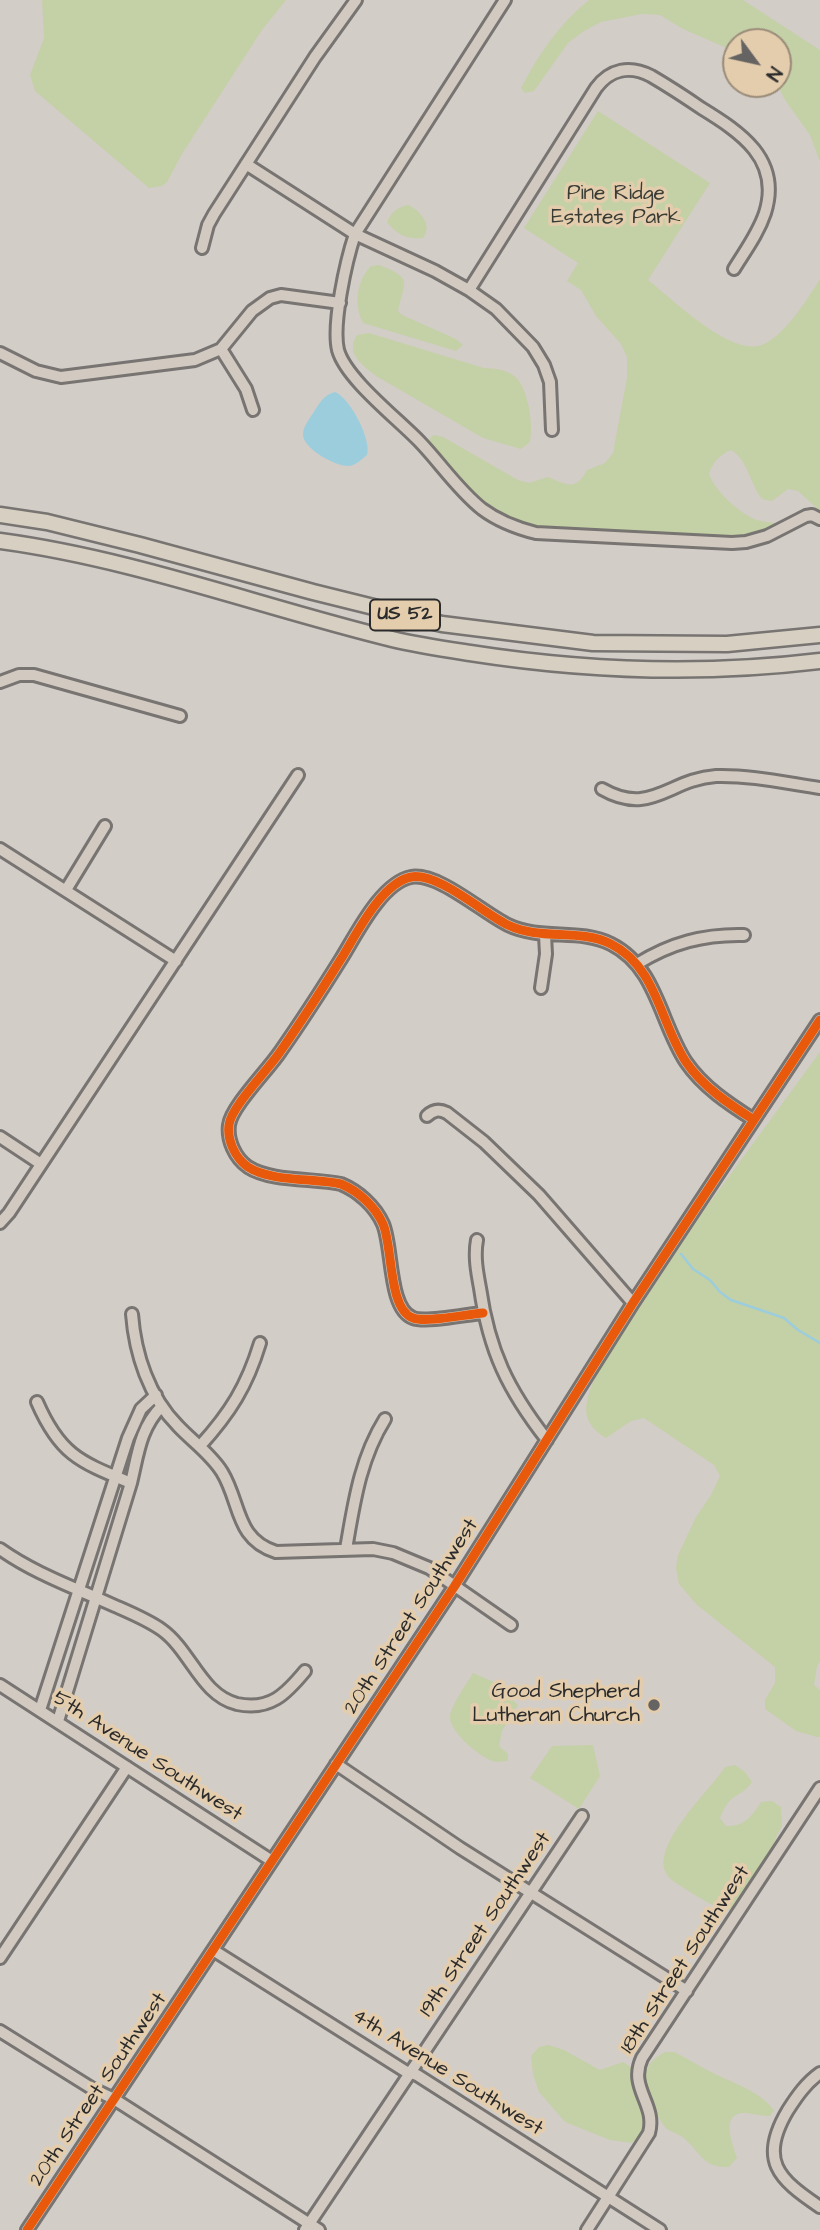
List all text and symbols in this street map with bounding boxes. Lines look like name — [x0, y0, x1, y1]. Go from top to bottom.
north arrow — [722, 28, 792, 98]
text: N — [759, 61, 788, 86]
park label: Pine Ridge Estates Park — [551, 182, 681, 232]
road number: US 52 — [370, 600, 440, 630]
street label: 20th Street Southwest — [339, 1515, 485, 1719]
place label: Good Shepherd Lutheran Church — [472, 1680, 640, 1730]
street label: 5th Avenue Southwest — [47, 1686, 247, 1828]
marker: Good Shepherd Lutheran Church — [646, 1697, 662, 1713]
street label: 19th Street Southwest — [415, 1828, 557, 2022]
street label: 18th Street Southwest — [616, 1861, 756, 2059]
street label: 20th Street Southwest — [25, 1988, 173, 2192]
street label: 4th Avenue Southwest — [347, 2004, 547, 2142]

